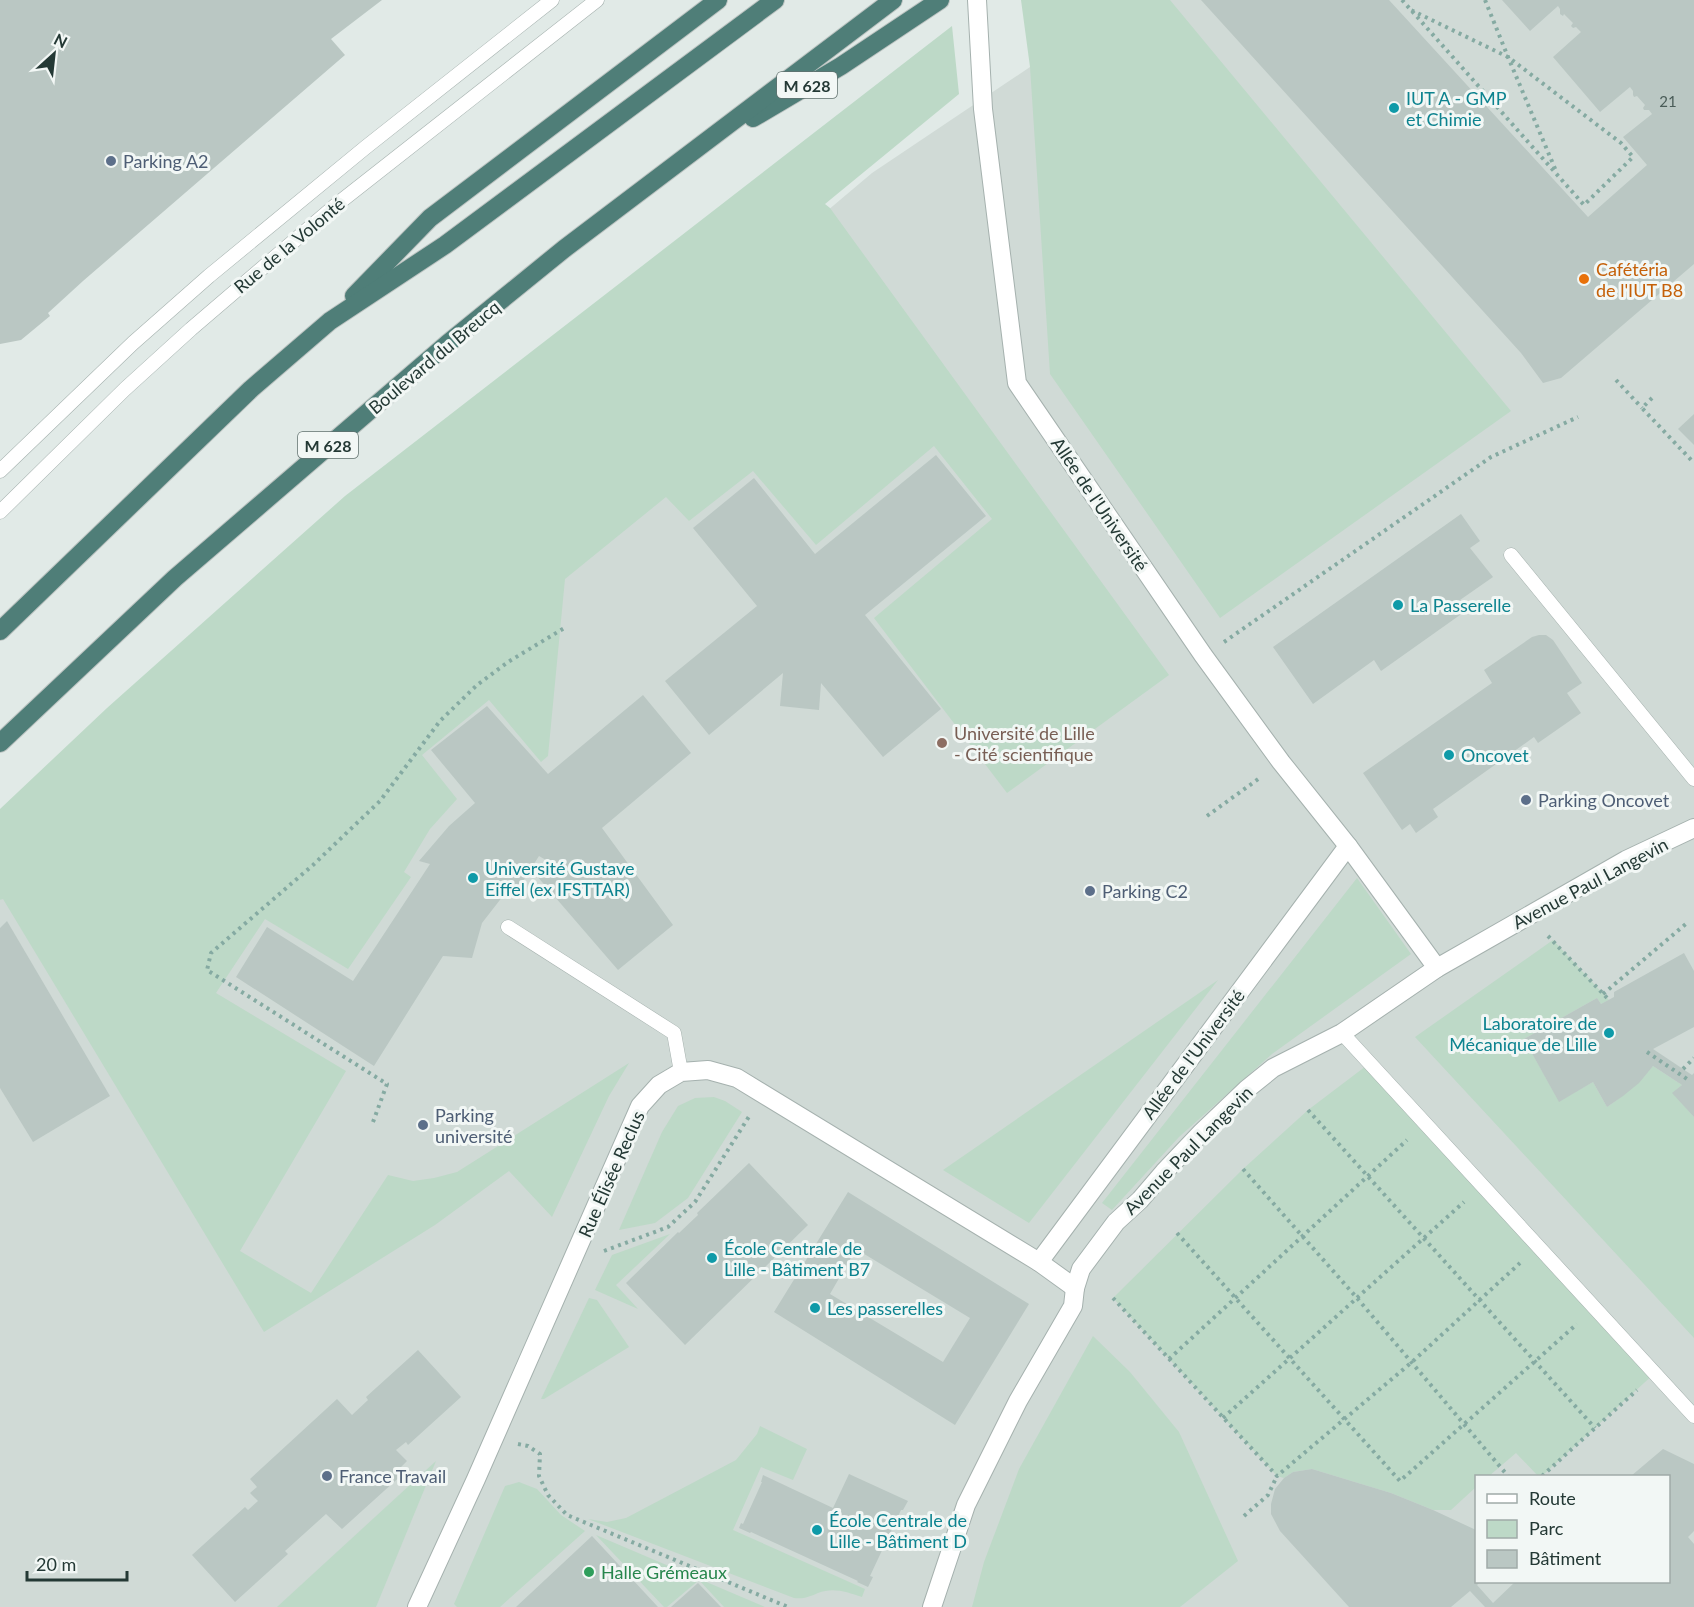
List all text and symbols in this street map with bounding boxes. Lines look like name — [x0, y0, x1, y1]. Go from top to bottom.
north arrow — [24, 24, 84, 84]
text: N — [51, 29, 71, 51]
road number: M 628 — [777, 72, 837, 98]
place label: IUT A - GMP et Chimie — [1406, 87, 1507, 130]
house number: 21 — [1659, 92, 1677, 110]
marker: IUT A - GMP et Chimie — [1387, 101, 1401, 115]
place label: Parking A2 — [123, 150, 209, 172]
marker: Parking A2 — [104, 154, 118, 168]
street label: Rue de la Volonté — [229, 192, 349, 298]
place label: Cafétéria de l'IUT B8 — [1596, 258, 1683, 301]
marker: Cafétéria de l'IUT B8 — [1577, 272, 1591, 286]
street label: Boulevard du Breucq — [364, 296, 504, 418]
road number: M 628 — [298, 432, 358, 458]
street label: Allée de l'Université — [1047, 433, 1153, 575]
place label: La Passerelle — [1410, 594, 1511, 616]
marker: La Passerelle — [1391, 598, 1405, 612]
place label: Université de Lille ‐ Cité scientifique — [954, 722, 1095, 765]
marker: Université de Lille ‐ Cité scientifique — [935, 736, 949, 750]
place label: Oncovet — [1461, 744, 1529, 766]
marker: Oncovet — [1442, 748, 1456, 762]
place label: Parking Oncovet — [1538, 789, 1670, 811]
marker: Parking Oncovet — [1519, 793, 1533, 807]
street label: Avenue Paul Langevin — [1508, 833, 1672, 933]
place label: Université Gustave Eiffel (ex IFSTTAR) — [485, 857, 635, 900]
marker: Université Gustave Eiffel (ex IFSTTAR) — [466, 871, 480, 885]
place label: Parking C2 — [1102, 880, 1188, 902]
marker: Parking C2 — [1083, 884, 1097, 898]
street label: Allée de l'Université — [1137, 985, 1249, 1123]
place label: Laboratoire de Mécanique de Lille — [1449, 1012, 1597, 1055]
marker: Laboratoire de Mécanique de Lille — [1602, 1026, 1616, 1040]
street label: Avenue Paul Langevin — [1119, 1081, 1257, 1219]
place label: Parking université — [435, 1104, 512, 1147]
street label: Rue Élisée Reclus — [573, 1107, 649, 1241]
marker: Parking université — [416, 1118, 430, 1132]
place label: École Centrale de Lille - Bâtiment B7 — [724, 1237, 870, 1280]
marker: École Centrale de Lille - Bâtiment B7 — [705, 1251, 719, 1265]
place label: Les passerelles — [827, 1297, 943, 1319]
marker: Les passerelles — [808, 1301, 822, 1315]
place label: France Travail — [339, 1465, 446, 1487]
marker: France Travail — [320, 1469, 334, 1483]
legend — [1475, 1475, 1670, 1583]
text: Route — [1529, 1487, 1576, 1509]
place label: École Centrale de Lille - Bâtiment D — [829, 1509, 967, 1552]
text: Parc — [1529, 1517, 1564, 1539]
marker: École Centrale de Lille - Bâtiment D — [810, 1523, 824, 1537]
scale bar — [27, 1544, 128, 1582]
text: Bâtiment — [1529, 1547, 1602, 1569]
text: 20 m — [36, 1553, 76, 1575]
place label: Halle Grémeaux — [601, 1561, 727, 1583]
marker: Halle Grémeaux — [582, 1565, 596, 1579]

